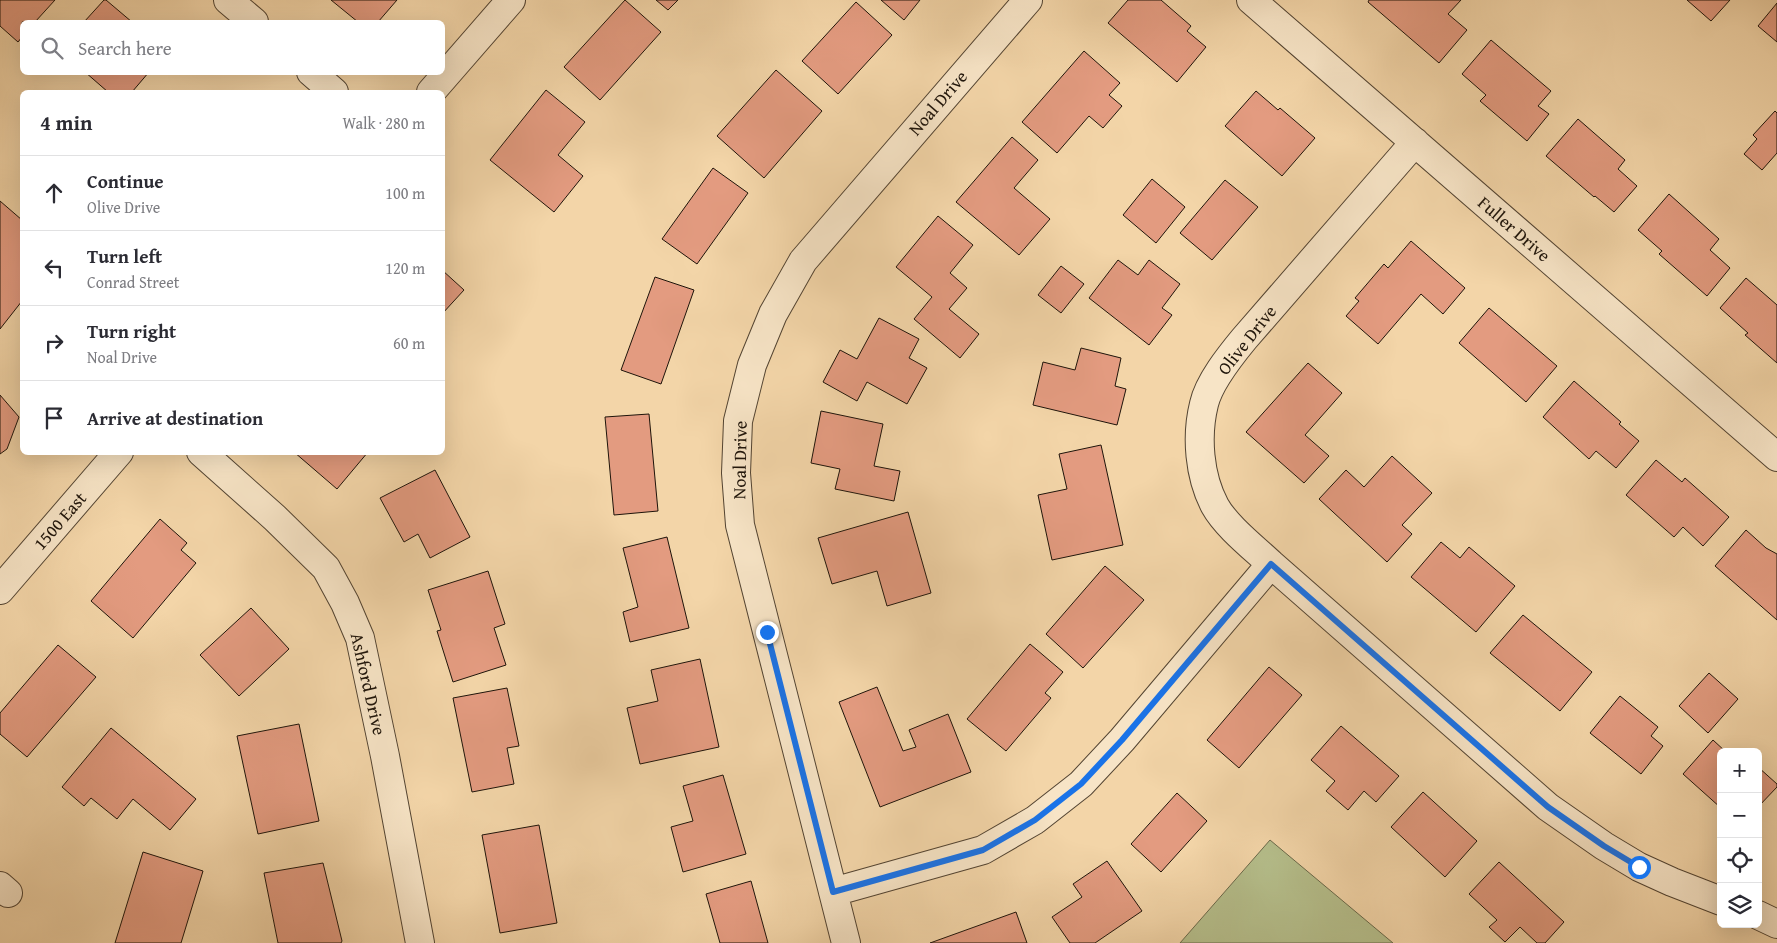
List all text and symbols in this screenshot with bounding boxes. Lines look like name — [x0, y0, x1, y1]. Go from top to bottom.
search box — [20, 20, 445, 75]
icon: search — [38, 34, 66, 62]
text: Search here — [78, 34, 172, 62]
street label: Noal Drive — [902, 64, 974, 141]
text: 4 min — [40, 107, 92, 138]
text: Walk · 280 m — [342, 111, 425, 135]
text: Continue — [87, 167, 164, 195]
icon: ahead — [40, 179, 68, 207]
text: 100 m — [385, 181, 425, 205]
street label: Fuller Drive — [1472, 189, 1557, 268]
text: Olive Drive — [87, 195, 160, 219]
text: Turn left — [87, 242, 162, 270]
icon: left — [40, 254, 68, 282]
text: 120 m — [385, 256, 425, 280]
text: Conrad Street — [87, 270, 179, 294]
street label: Olive Drive — [1211, 299, 1283, 380]
text: Turn right — [87, 317, 176, 345]
icon: right — [40, 329, 68, 357]
text: 60 m — [393, 331, 425, 355]
text: Noal Drive — [87, 345, 157, 369]
icon: arrive — [40, 404, 68, 432]
text: Arrive at destination — [87, 404, 263, 432]
street label: Noal Drive — [725, 420, 754, 500]
street label: 1500 East — [27, 485, 93, 556]
route end — [756, 621, 779, 644]
street label: Ashford Drive — [344, 630, 393, 738]
map controls — [1717, 748, 1762, 928]
button: + — [1717, 748, 1762, 793]
button: − — [1717, 793, 1762, 838]
button: locate — [1717, 838, 1762, 883]
route start — [1628, 856, 1651, 879]
button: layers — [1717, 883, 1762, 928]

